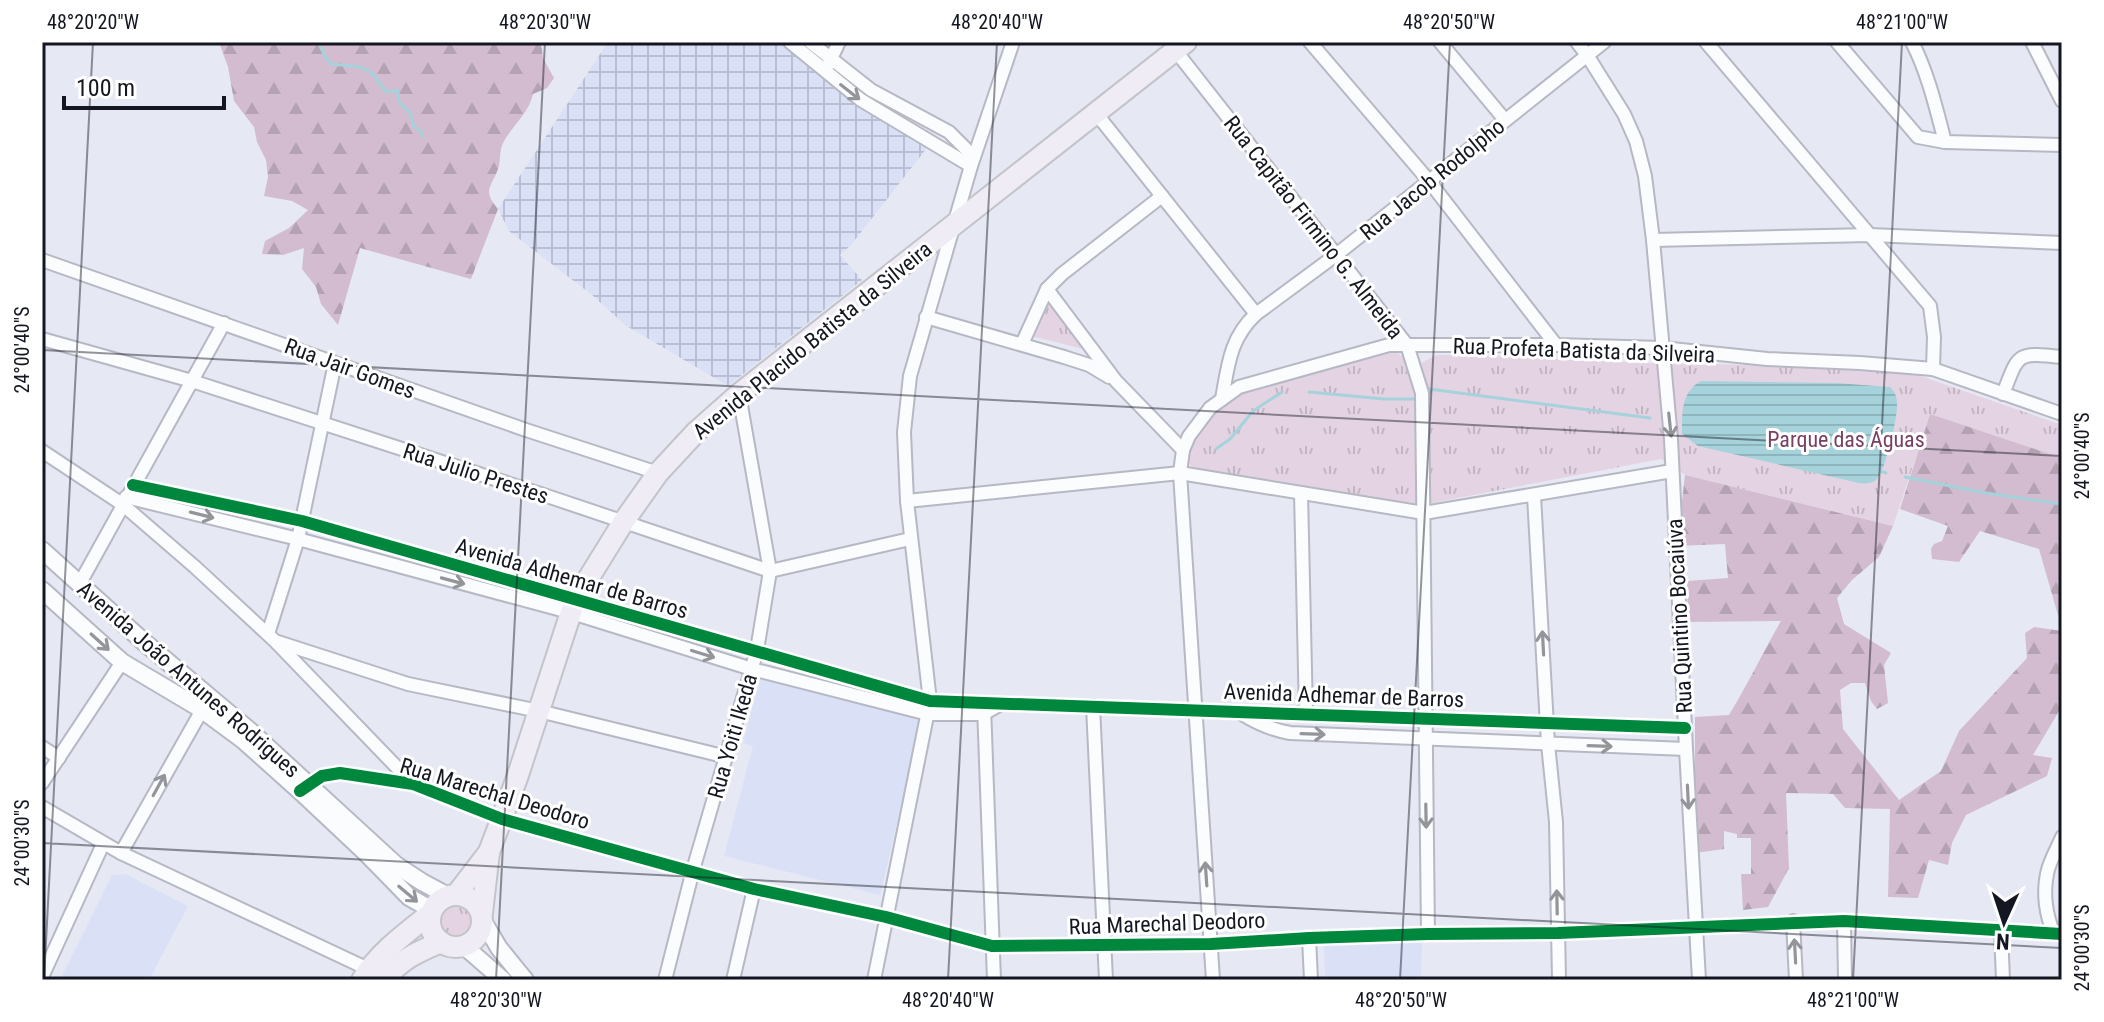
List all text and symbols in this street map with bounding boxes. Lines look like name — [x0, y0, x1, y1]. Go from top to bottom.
text: 48°20'20"W — [47, 10, 139, 34]
text: 48°20'30"W — [499, 10, 591, 34]
text: 48°20'40"W — [951, 10, 1043, 34]
text: 48°20'50"W — [1403, 10, 1495, 34]
text: 48°21'00"W — [1856, 10, 1948, 34]
scale bar — [64, 60, 224, 110]
text: 100 m — [76, 74, 135, 102]
one-way arrow — [839, 83, 860, 100]
street label: Rua Capitão Firmino G. Almeida — [1219, 111, 1408, 344]
street label: Rua Jacob Rodolpho — [1355, 114, 1510, 245]
street label: Avenida Placido Batista da Silveira — [688, 236, 937, 444]
text: 24°00'40"S — [10, 307, 34, 393]
street label: Rua Jair Gomes — [281, 333, 418, 404]
street label: Rua Profeta Batista da Silveira — [1452, 333, 1716, 368]
one-way arrow — [1663, 411, 1678, 438]
text: 24°00'40"S — [2070, 413, 2094, 499]
park label: Parque das Águas — [1767, 427, 1925, 452]
street label: Rua Julio Prestes — [400, 438, 552, 509]
one-way arrow — [188, 509, 214, 524]
street label: Rua Quintino Bocaiúva — [1662, 518, 1697, 714]
street label: Avenida Adhemar de Barros — [453, 533, 691, 624]
one-way arrow — [440, 574, 466, 589]
street label: Avenida João Antunes Rodrigues — [73, 576, 305, 783]
one-way arrow — [1535, 630, 1550, 657]
one-way arrow — [90, 633, 110, 651]
one-way arrow — [690, 648, 715, 662]
street label: Rua Yoiti Ikeda — [703, 671, 762, 801]
street label: Avenida Adhemar de Barros — [1223, 679, 1465, 712]
one-way arrow — [1299, 726, 1326, 741]
one-way arrow — [1586, 738, 1613, 753]
street label: Rua Marechal Deodoro — [397, 753, 593, 834]
one-way arrow — [151, 774, 167, 797]
one-way arrow — [1681, 783, 1696, 810]
text: 24°00'30"S — [10, 800, 34, 886]
one-way arrow — [1418, 802, 1434, 829]
one-way arrow — [1199, 861, 1214, 888]
north arrow — [1964, 882, 2044, 962]
one-way arrow — [398, 885, 419, 903]
one-way arrow — [1549, 889, 1565, 916]
text: 24°00'30"S — [2070, 905, 2094, 991]
street label: Rua Marechal Deodoro — [1068, 908, 1266, 939]
text: N — [1996, 929, 2010, 954]
one-way arrow — [1787, 938, 1802, 965]
text: 48°20'30"W — [450, 988, 542, 1012]
text: 48°20'40"W — [902, 988, 994, 1012]
text: 48°20'50"W — [1355, 988, 1447, 1012]
text: 48°21'00"W — [1807, 988, 1899, 1012]

